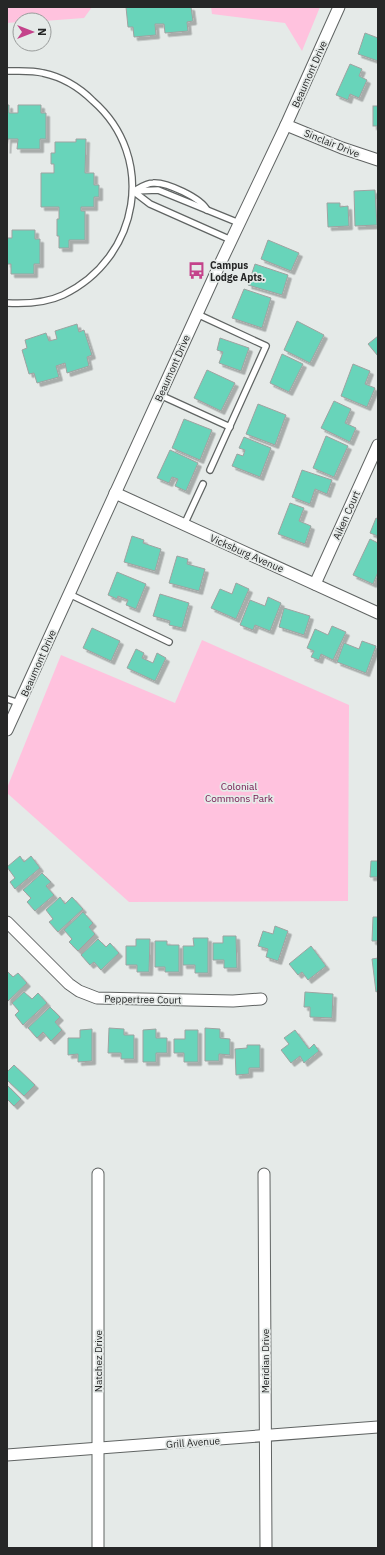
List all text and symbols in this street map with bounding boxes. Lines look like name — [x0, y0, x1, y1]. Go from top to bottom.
north arrow — [12, 12, 52, 52]
text: N — [35, 28, 49, 36]
street label: Beaumont Drive — [289, 38, 330, 110]
street label: Sinclair Drive — [302, 126, 362, 161]
place label: Campus Lodge Apts. — [210, 259, 265, 284]
bus stop icon: Campus Lodge Apts. — [187, 261, 207, 281]
street label: Beaumont Drive — [152, 332, 193, 404]
street label: Aiken Court — [330, 488, 363, 542]
street label: Vicksburg Avenue — [208, 531, 286, 576]
street label: Beaumont Drive — [18, 627, 59, 699]
park label: Colonial Commons Park — [205, 780, 274, 805]
street label: Peppertree Court — [104, 992, 182, 1007]
street label: Meridian Drive — [259, 1328, 272, 1393]
street label: Natchez Drive — [92, 1329, 105, 1392]
street label: Grill Avenue — [166, 1434, 221, 1451]

